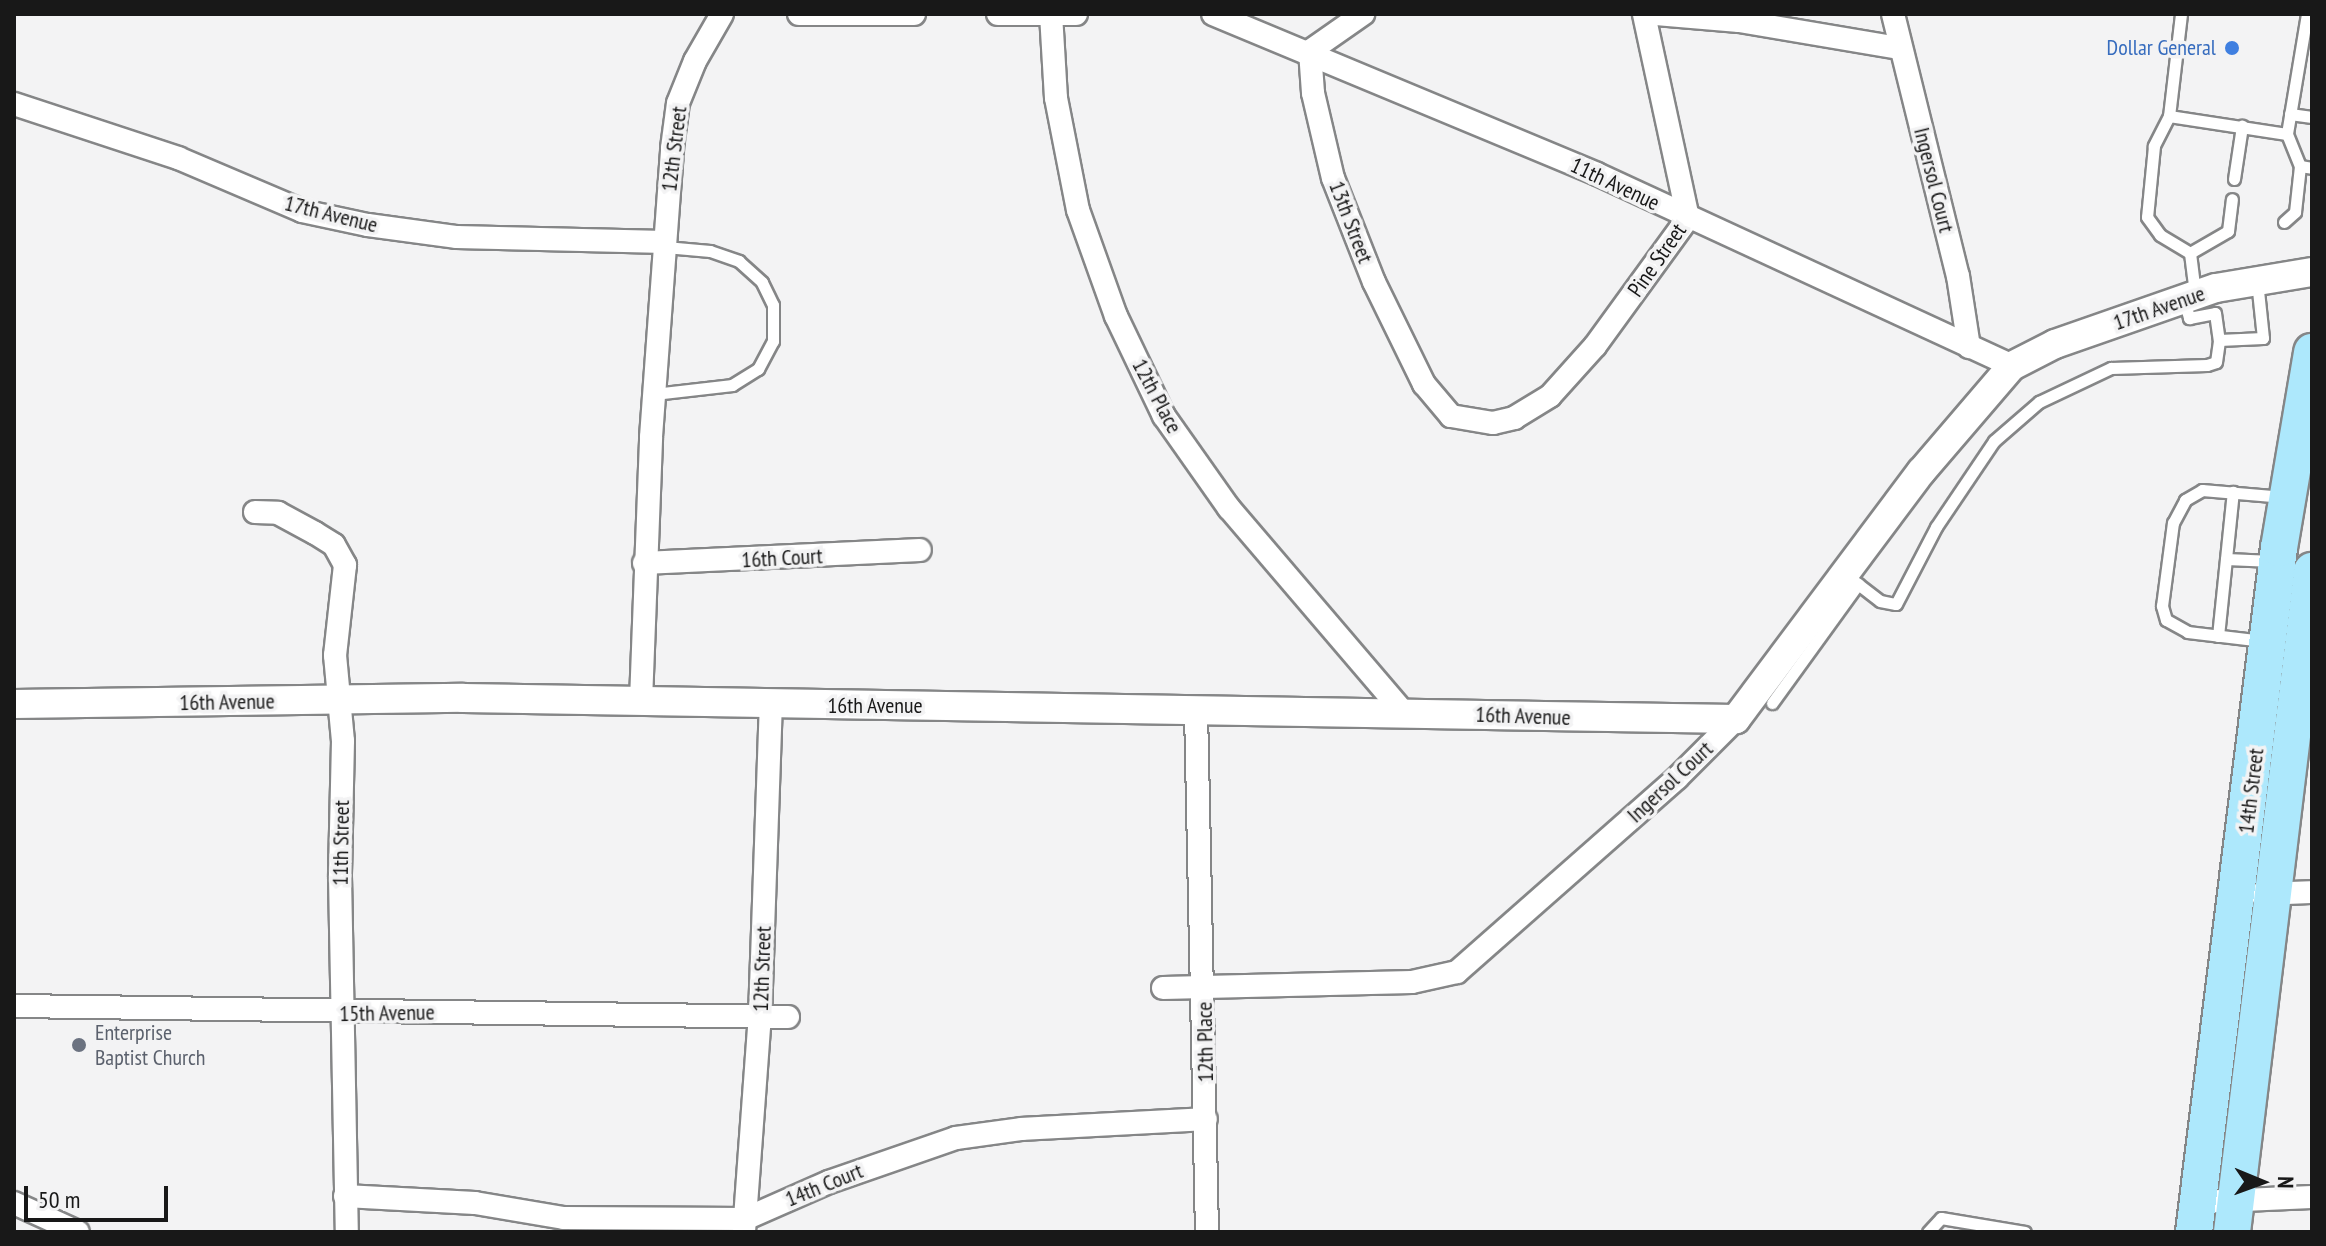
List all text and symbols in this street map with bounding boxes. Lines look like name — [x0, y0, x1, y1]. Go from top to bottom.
place label: Dollar General — [2107, 35, 2216, 61]
marker: Dollar General — [2223, 39, 2241, 57]
street label: 12th Street — [656, 105, 692, 193]
street label: Ingersol Court — [1908, 125, 1960, 235]
street label: 11th Avenue — [1566, 152, 1664, 216]
street label: 13th Street — [1323, 177, 1379, 267]
street label: 17th Avenue — [281, 190, 381, 238]
street label: Pine Street — [1622, 218, 1692, 302]
street label: 17th Avenue — [2109, 280, 2209, 336]
street label: 12th Place — [1126, 354, 1188, 438]
street label: 16th Court — [741, 543, 823, 573]
street label: 16th Avenue — [179, 688, 275, 716]
street label: 16th Avenue — [827, 693, 923, 719]
street label: 16th Avenue — [1475, 701, 1571, 731]
street label: Ingersol Court — [1622, 736, 1718, 828]
street label: 14th Street — [2233, 747, 2269, 835]
street label: 11th Street — [327, 800, 355, 886]
street label: 12th Street — [747, 926, 777, 1012]
street label: 15th Avenue — [339, 999, 435, 1027]
street label: 12th Place — [1191, 1001, 1219, 1083]
place label: Enterprise Baptist Church — [95, 1019, 206, 1070]
marker: Enterprise Baptist Church — [70, 1036, 88, 1054]
north arrow — [2222, 1142, 2302, 1222]
street label: 14th Court — [781, 1158, 867, 1212]
scale bar — [28, 1170, 172, 1220]
text: N — [2272, 1176, 2300, 1189]
text: 50 m — [38, 1184, 80, 1215]

